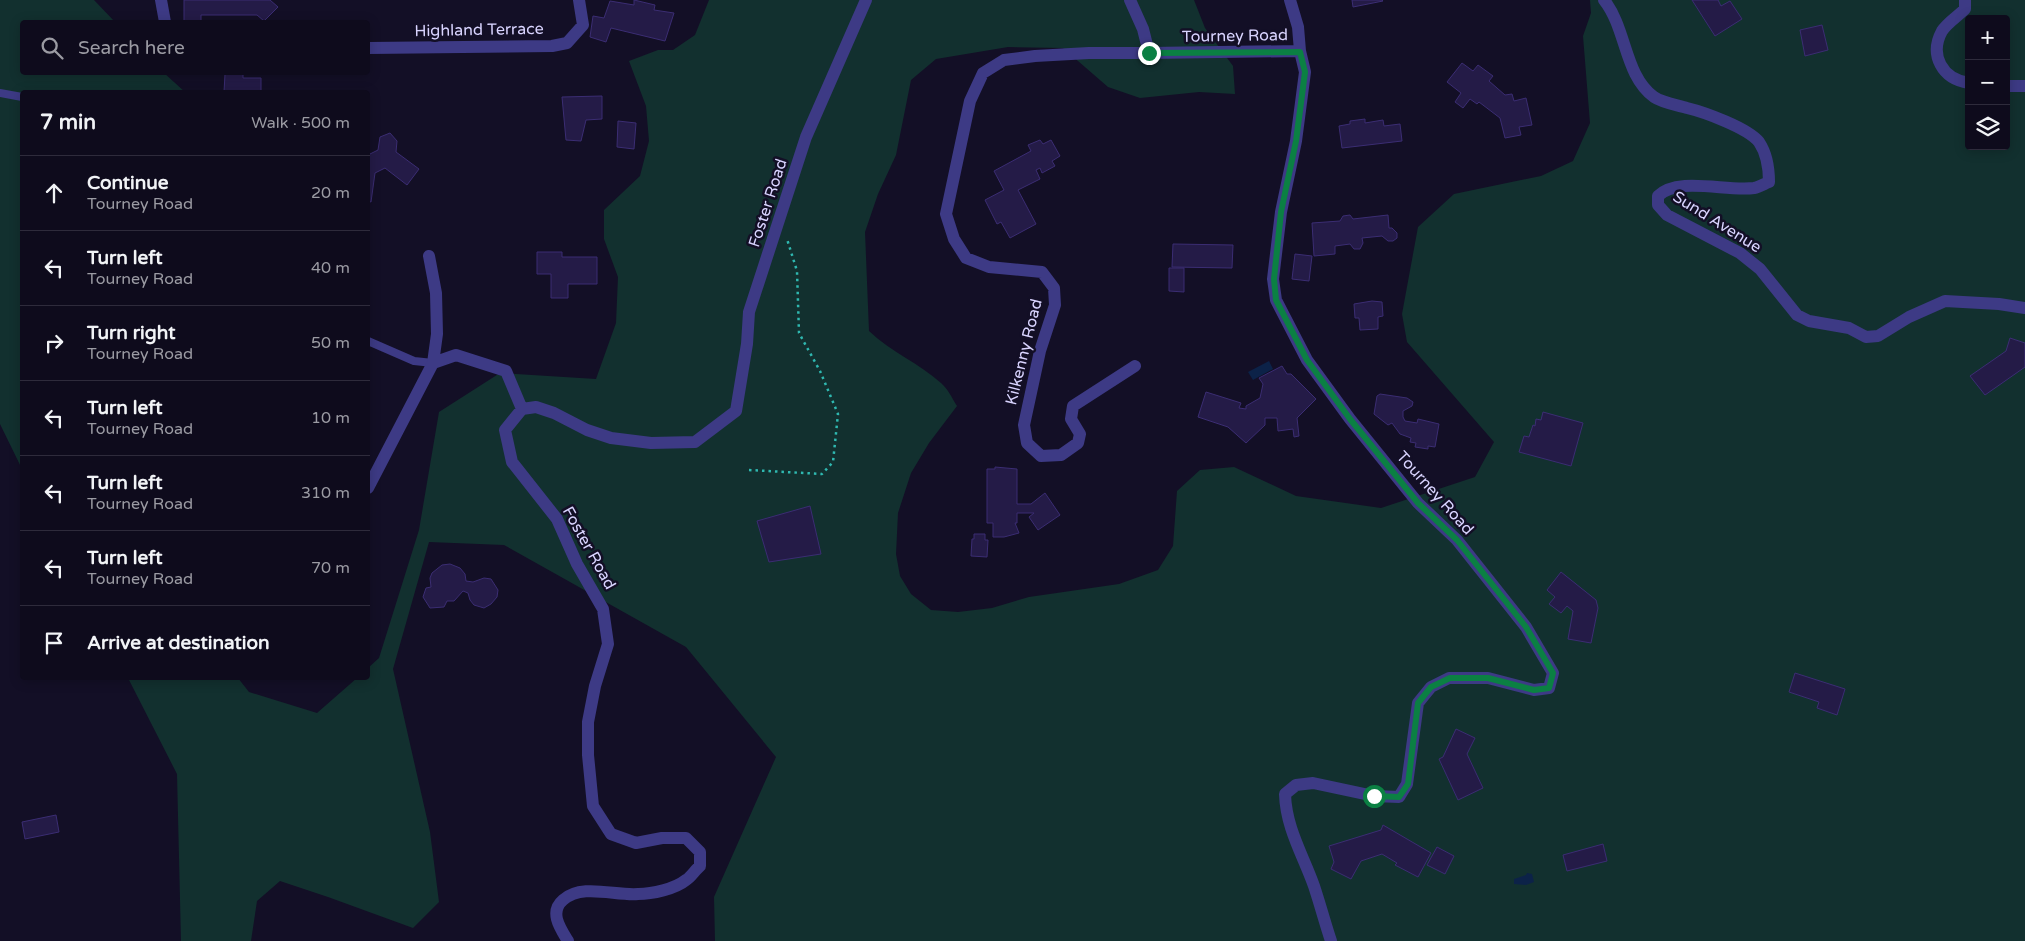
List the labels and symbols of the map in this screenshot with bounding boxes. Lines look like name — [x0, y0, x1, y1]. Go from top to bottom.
street label: Highland Terrace — [414, 19, 544, 41]
street label: Tourney Road — [1182, 25, 1288, 47]
route end — [1138, 42, 1161, 65]
street label: Foster Road — [744, 156, 792, 250]
street label: Sund Avenue — [1669, 187, 1765, 257]
street label: Kilkenny Road — [1001, 297, 1047, 407]
street label: Tourney Road — [1392, 447, 1478, 539]
street label: Foster Road — [558, 503, 620, 593]
route start — [1363, 785, 1386, 808]

